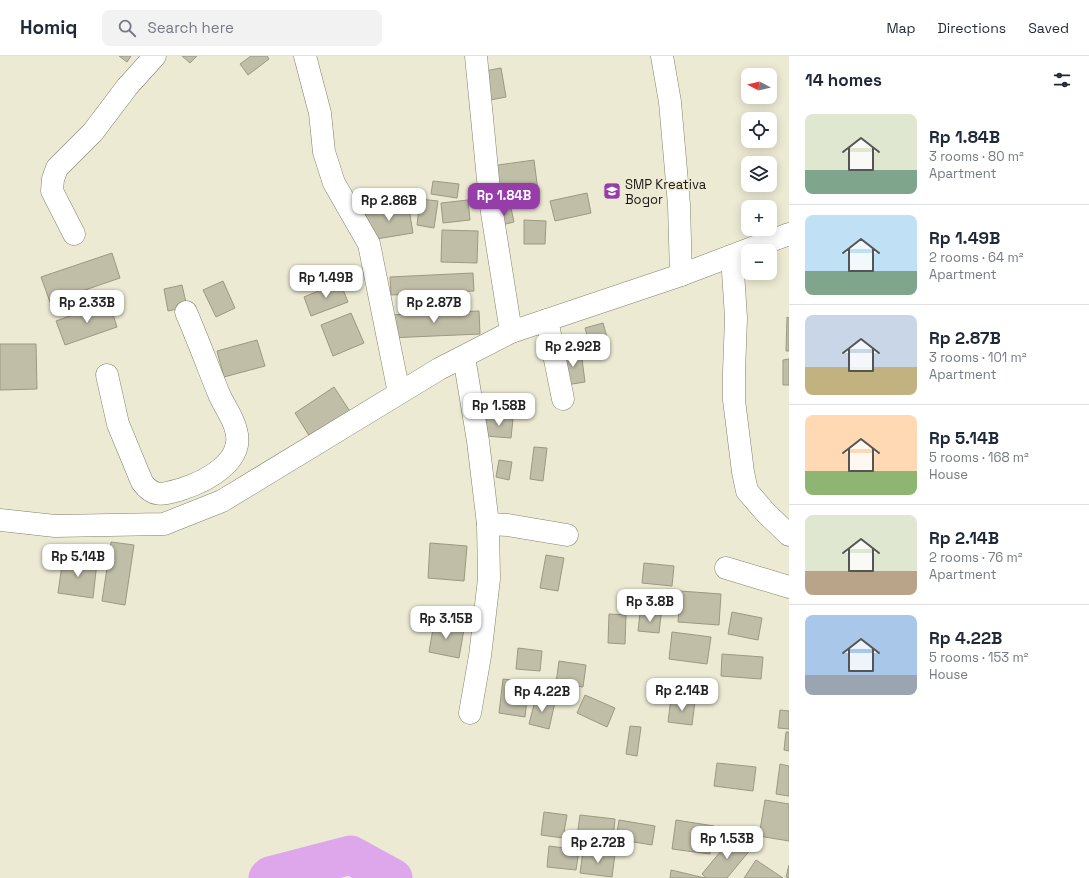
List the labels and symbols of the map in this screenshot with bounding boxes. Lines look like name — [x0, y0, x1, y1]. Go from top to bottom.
north arrow — [741, 68, 777, 104]
place label: SMP Kreativa Bogor — [625, 176, 707, 208]
school or university icon: SMP Kreativa Bogor — [602, 181, 622, 201]
pin: Rp 1.84B — [463, 183, 545, 217]
pin: Rp 2.86B — [348, 188, 430, 222]
pin: Rp 1.49B — [285, 265, 367, 299]
pin: Rp 2.33B — [46, 290, 128, 324]
pin: Rp 2.87B — [393, 290, 475, 324]
pin: Rp 2.92B — [532, 334, 614, 368]
pin: Rp 1.58B — [458, 393, 540, 427]
pin: Rp 5.14B — [37, 544, 119, 578]
pin: Rp 3.8B — [613, 589, 687, 623]
pin: Rp 3.15B — [405, 606, 487, 640]
pin: Rp 2.14B — [641, 678, 723, 712]
pin: Rp 4.22B — [501, 679, 583, 713]
pin: Rp 1.53B — [686, 826, 768, 860]
pin: Rp 2.72B — [557, 830, 639, 864]

